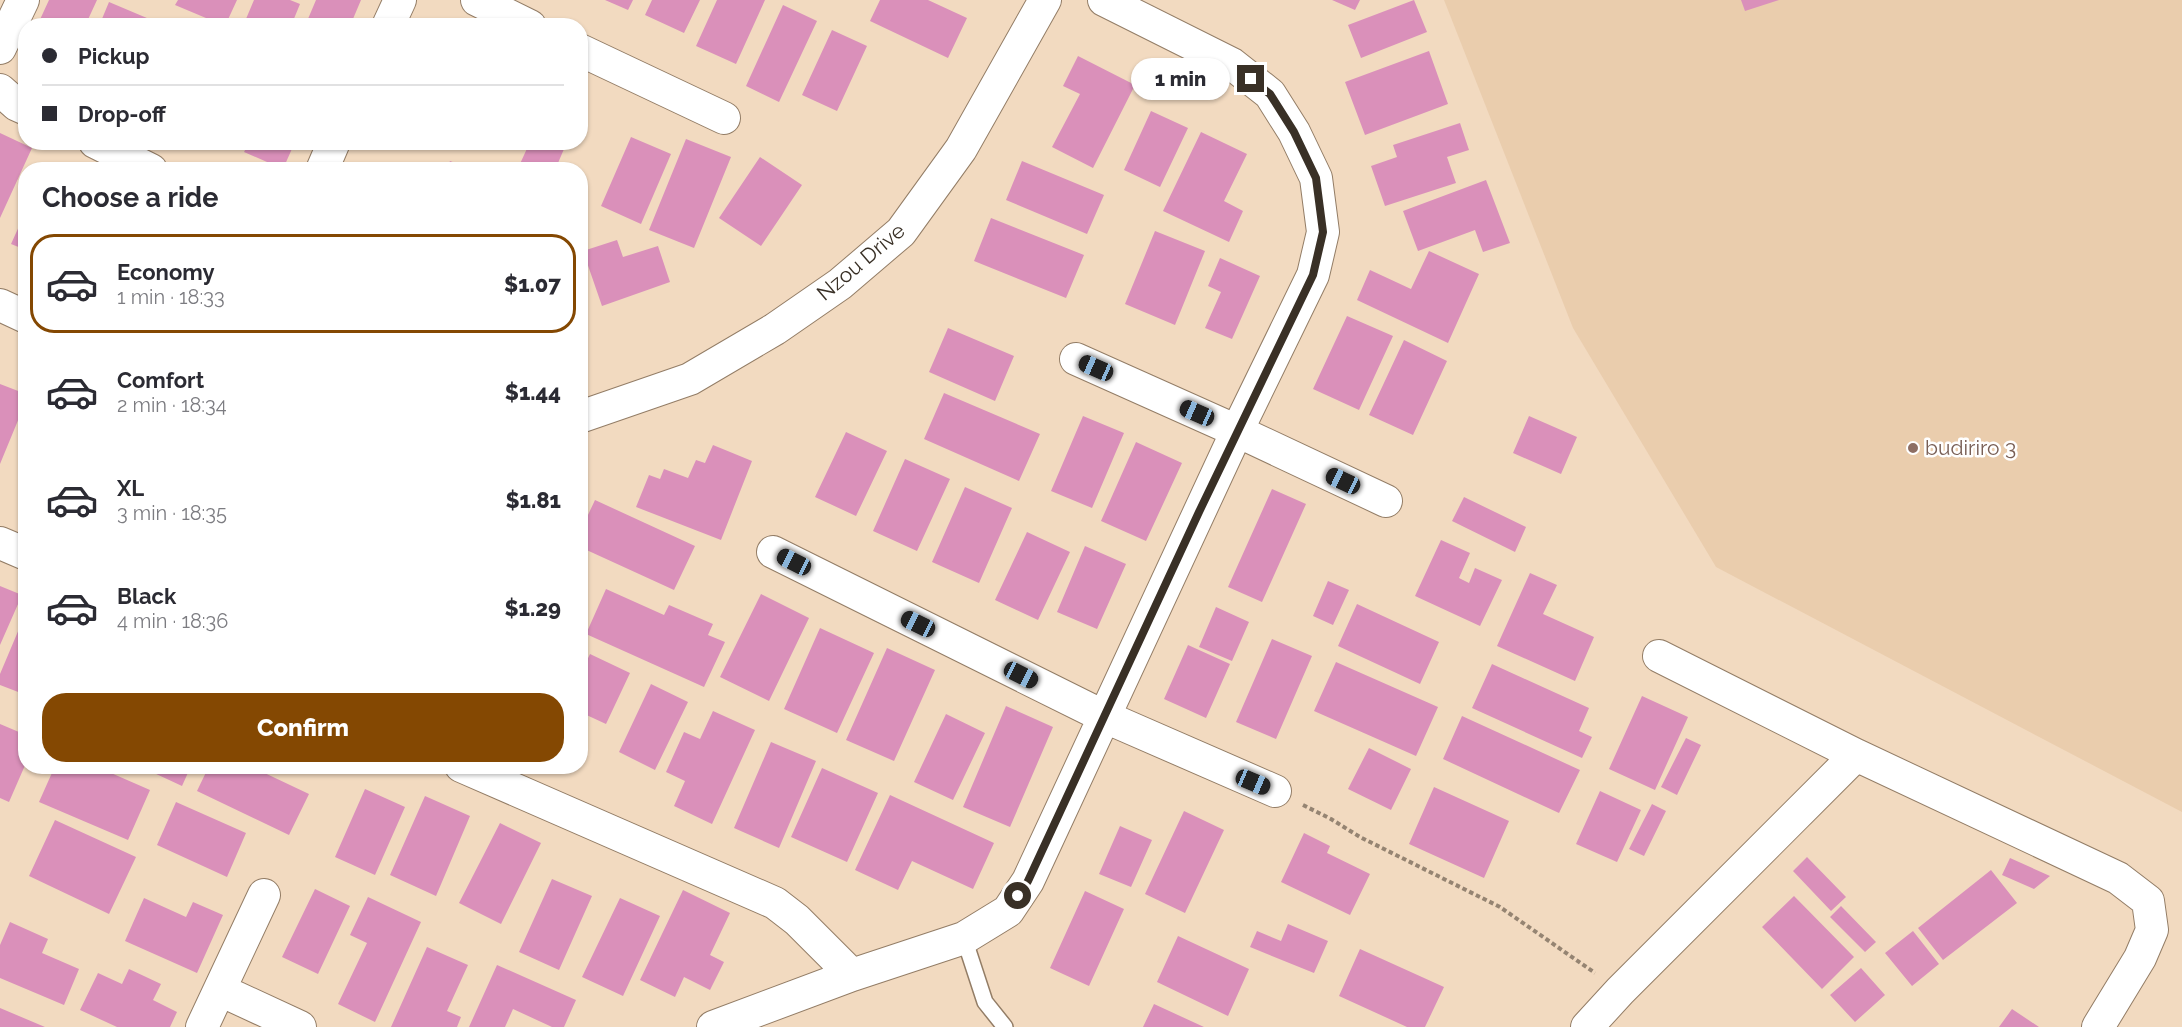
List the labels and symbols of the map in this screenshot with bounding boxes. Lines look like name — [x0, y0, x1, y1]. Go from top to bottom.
callout: 1 min — [1131, 58, 1230, 100]
route end — [1237, 65, 1264, 92]
street label: Nzou Drive — [812, 218, 910, 306]
car — [1076, 352, 1116, 384]
car — [1177, 397, 1217, 429]
place label: budiriro 3 — [1925, 435, 2016, 460]
marker: budiriro 3 — [1906, 441, 1920, 455]
car — [1323, 465, 1363, 497]
car — [774, 546, 814, 578]
car — [898, 608, 938, 640]
car — [1001, 659, 1041, 691]
car — [1233, 767, 1273, 797]
route start — [1004, 882, 1031, 909]

